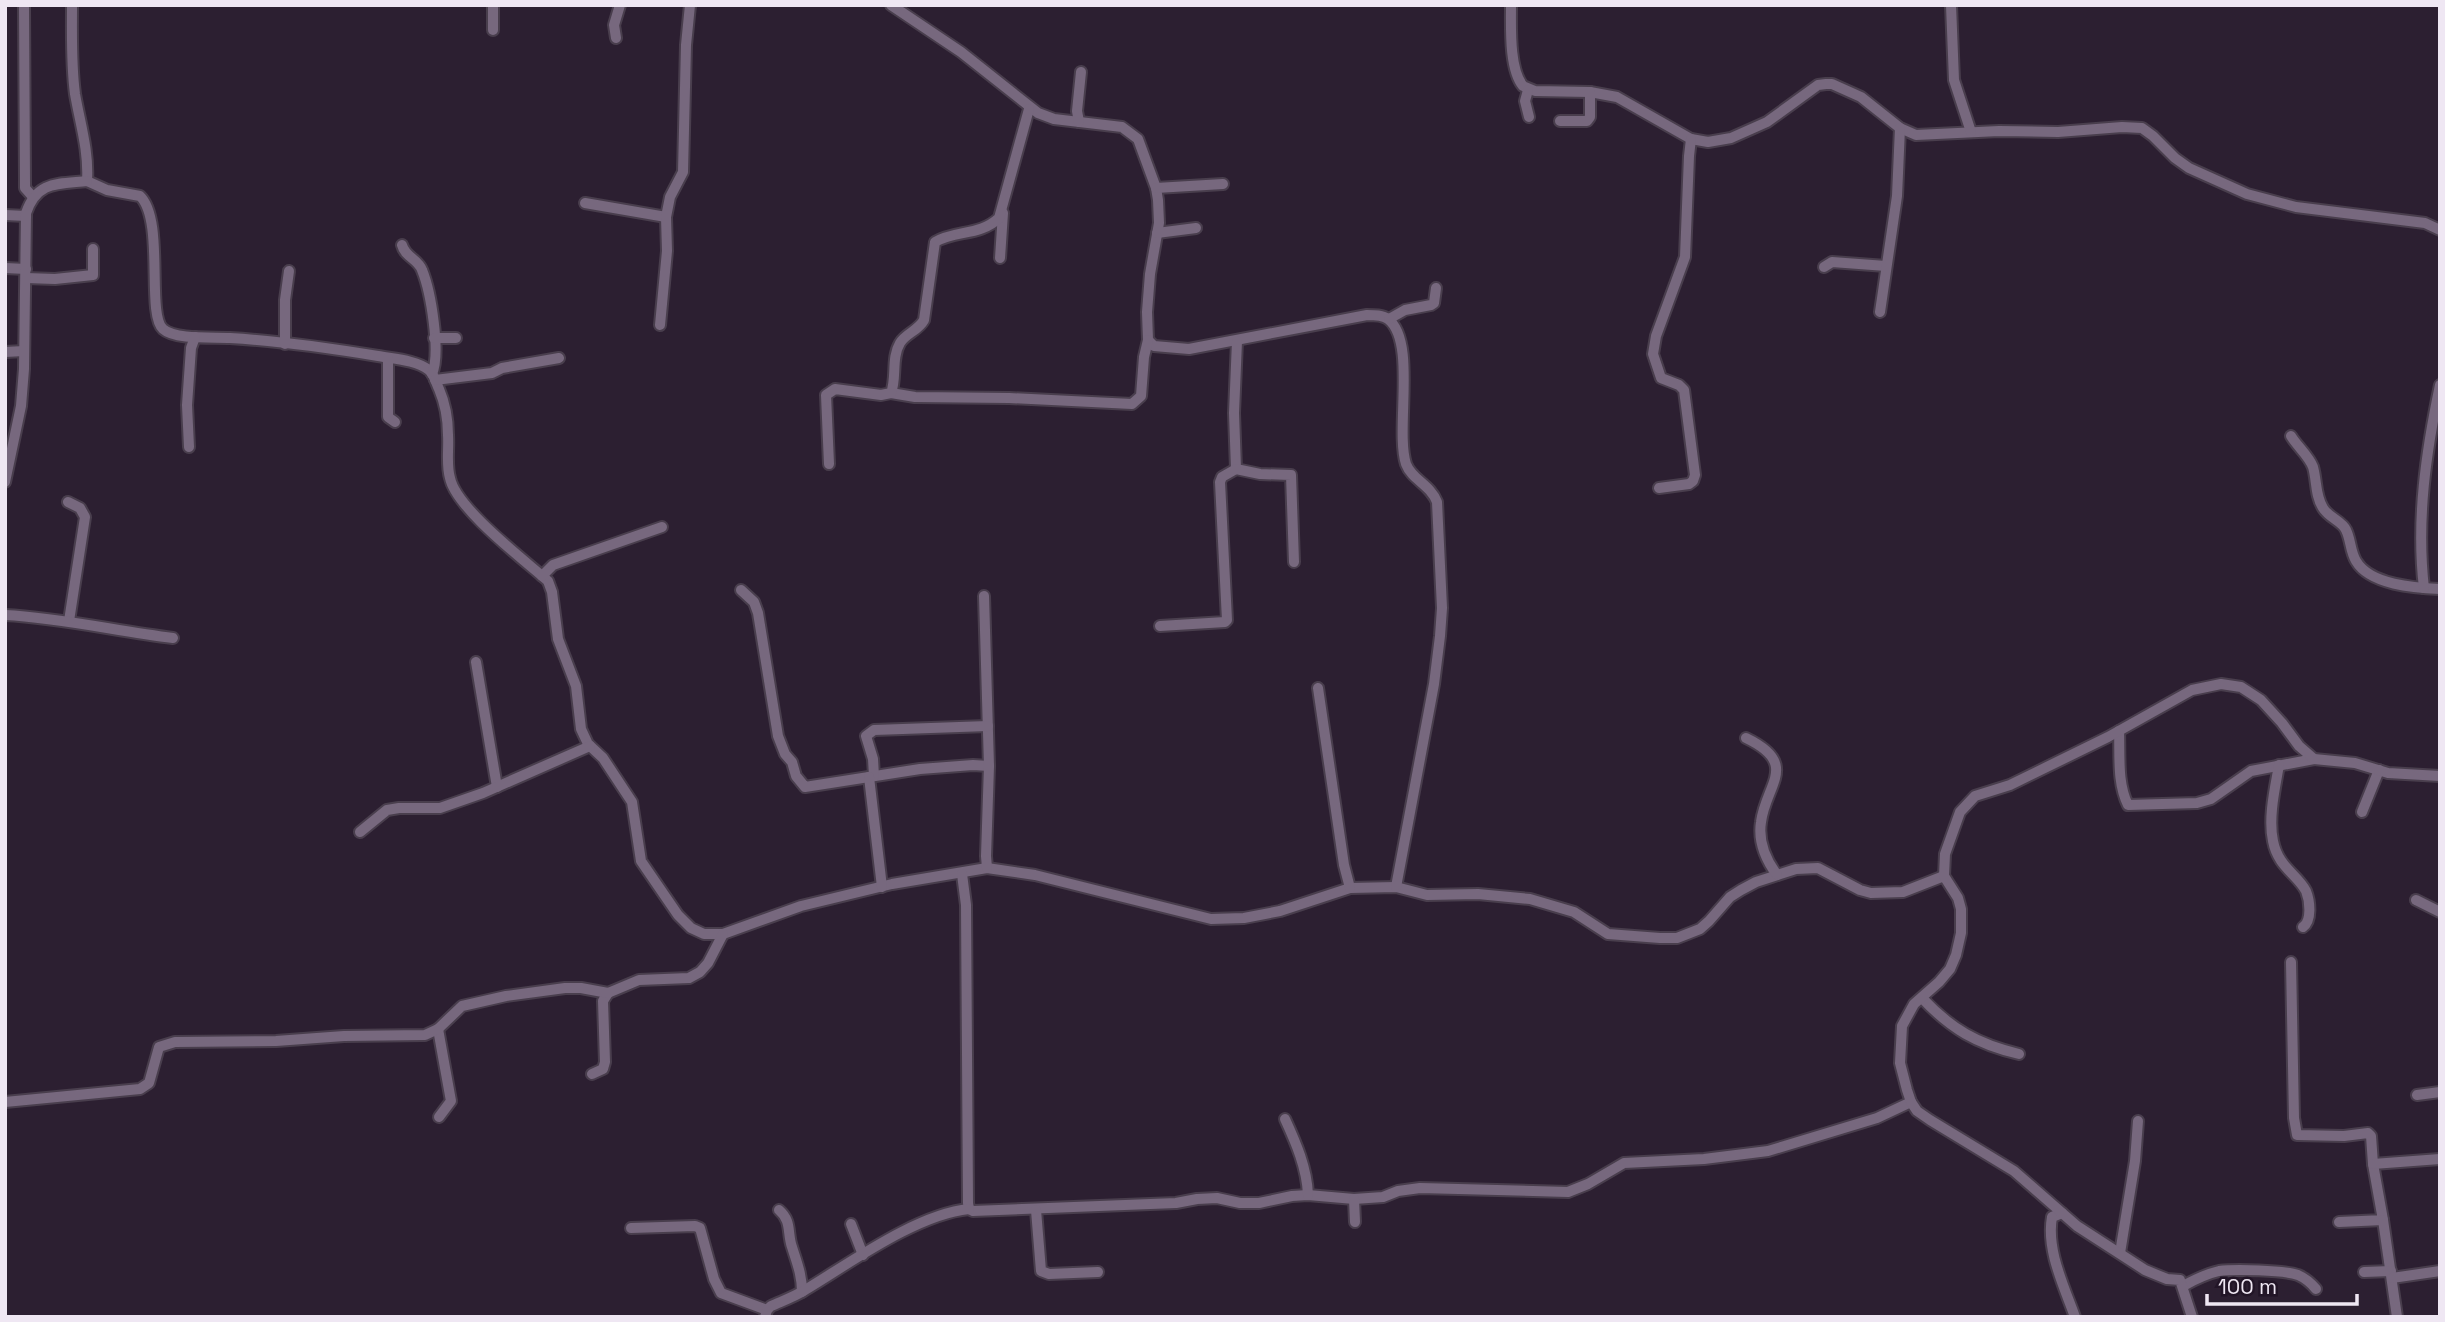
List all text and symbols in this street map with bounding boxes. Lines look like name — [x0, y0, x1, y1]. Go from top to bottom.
scale bar — [2207, 1262, 2358, 1306]
text: 100 m — [2218, 1273, 2277, 1300]

